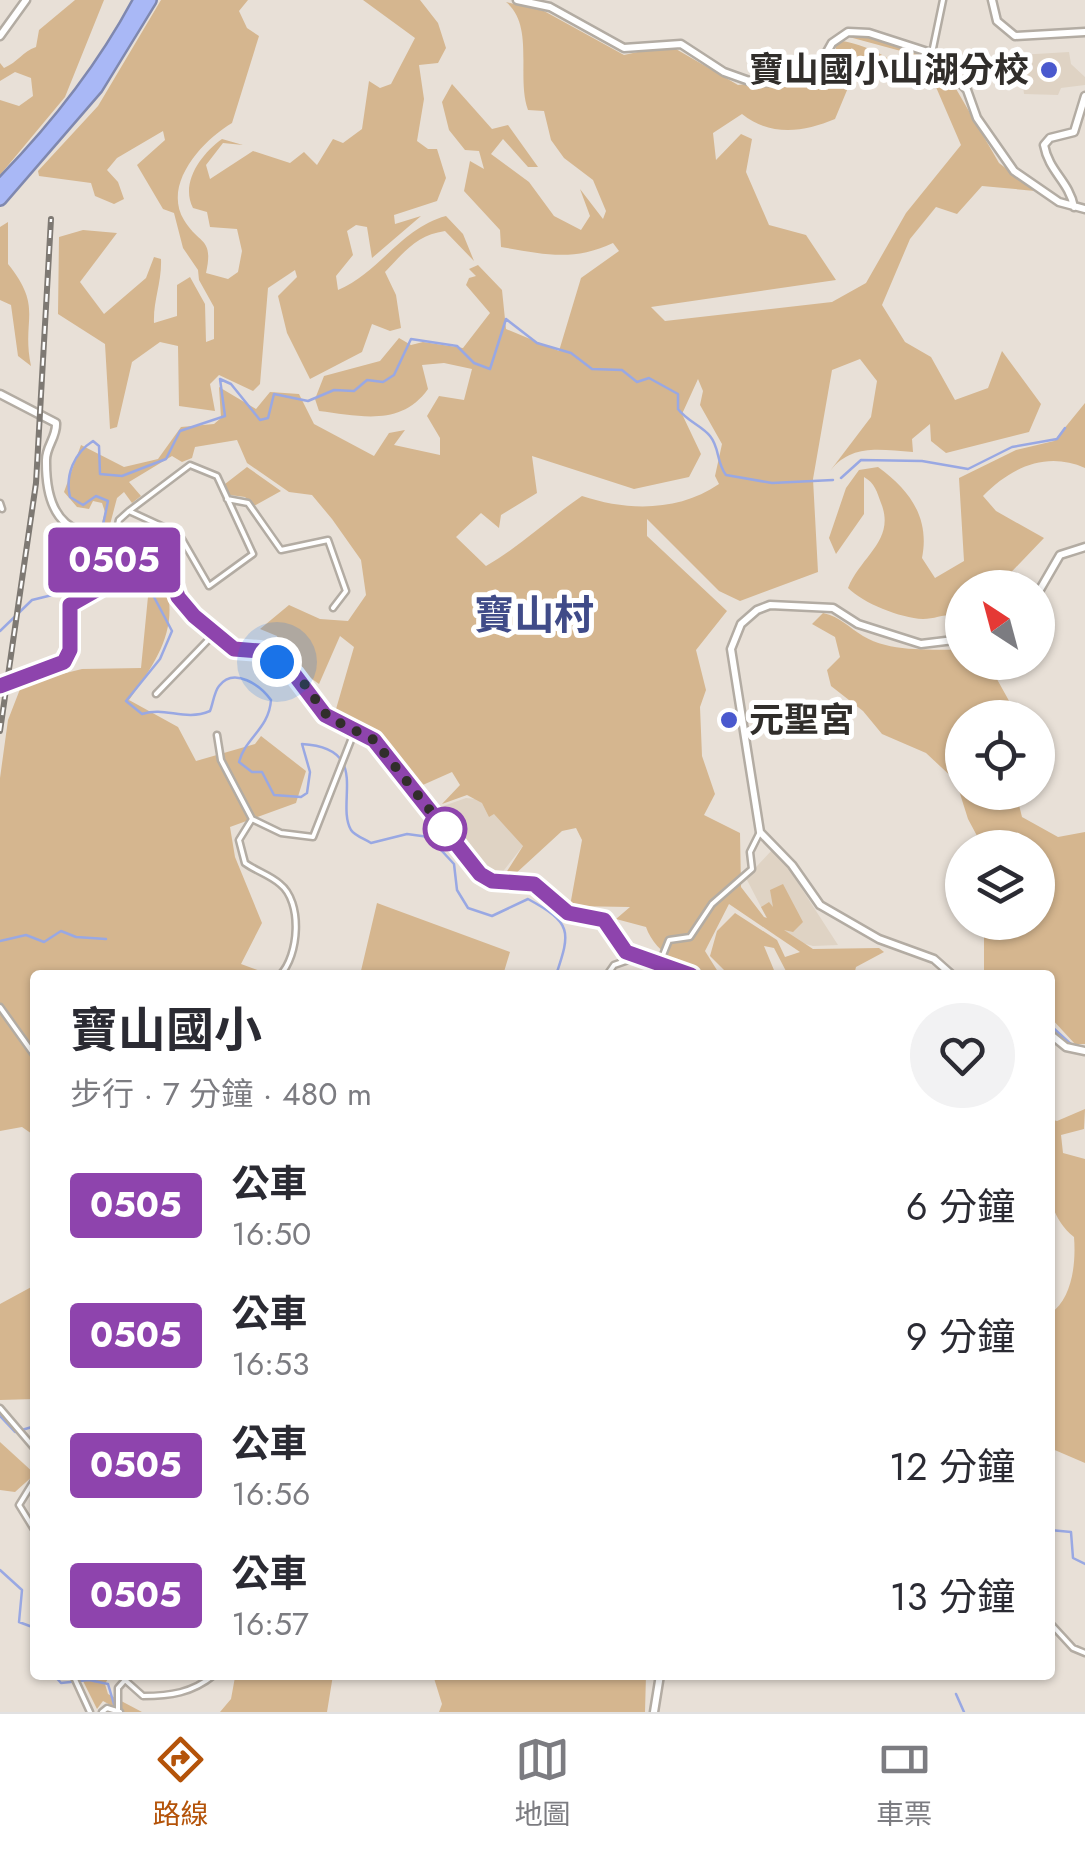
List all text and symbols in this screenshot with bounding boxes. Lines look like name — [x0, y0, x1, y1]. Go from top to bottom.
place label: 寶山國小山湖分校 — [749, 45, 1029, 95]
marker: 寶山國小山湖分校 — [1038, 59, 1060, 81]
line badge: 0505 — [44, 528, 184, 592]
text: 0505 — [68, 535, 160, 585]
north arrow — [945, 570, 1055, 680]
map controls — [945, 570, 1055, 940]
district label: 寶山村 — [474, 586, 594, 644]
your location — [252, 637, 302, 687]
place label: 元聖宮 — [749, 695, 854, 745]
button: locate — [945, 700, 1055, 810]
marker: 元聖宮 — [718, 709, 740, 731]
unlabelled marker — [424, 808, 466, 850]
button: layers — [945, 830, 1055, 940]
text: 寶山國小 — [70, 996, 262, 1065]
button: heart — [910, 1003, 1015, 1108]
text: 步行 · 7 分鐘 · 480 m — [70, 1071, 372, 1117]
text: 公車 — [232, 1156, 308, 1211]
text: 6 分鐘 — [906, 1179, 1015, 1234]
text: 0505 — [90, 1180, 182, 1230]
text: 16:50 — [232, 1211, 311, 1257]
text: 公車 — [232, 1286, 308, 1341]
text: 9 分鐘 — [906, 1309, 1015, 1364]
text: 0505 — [90, 1310, 182, 1360]
text: 16:53 — [232, 1341, 309, 1387]
text: 公車 — [232, 1416, 308, 1471]
text: 12 分鐘 — [889, 1439, 1015, 1494]
text: 0505 — [90, 1440, 182, 1490]
text: 16:56 — [232, 1471, 310, 1517]
text: 公車 — [232, 1546, 308, 1601]
text: 13 分鐘 — [890, 1569, 1015, 1624]
text: 0505 — [90, 1570, 182, 1620]
text: 16:57 — [232, 1601, 309, 1647]
tab: 路線 — [153, 1732, 209, 1835]
tab: 地圖 — [514, 1732, 570, 1835]
tab: 車票 — [876, 1732, 932, 1835]

